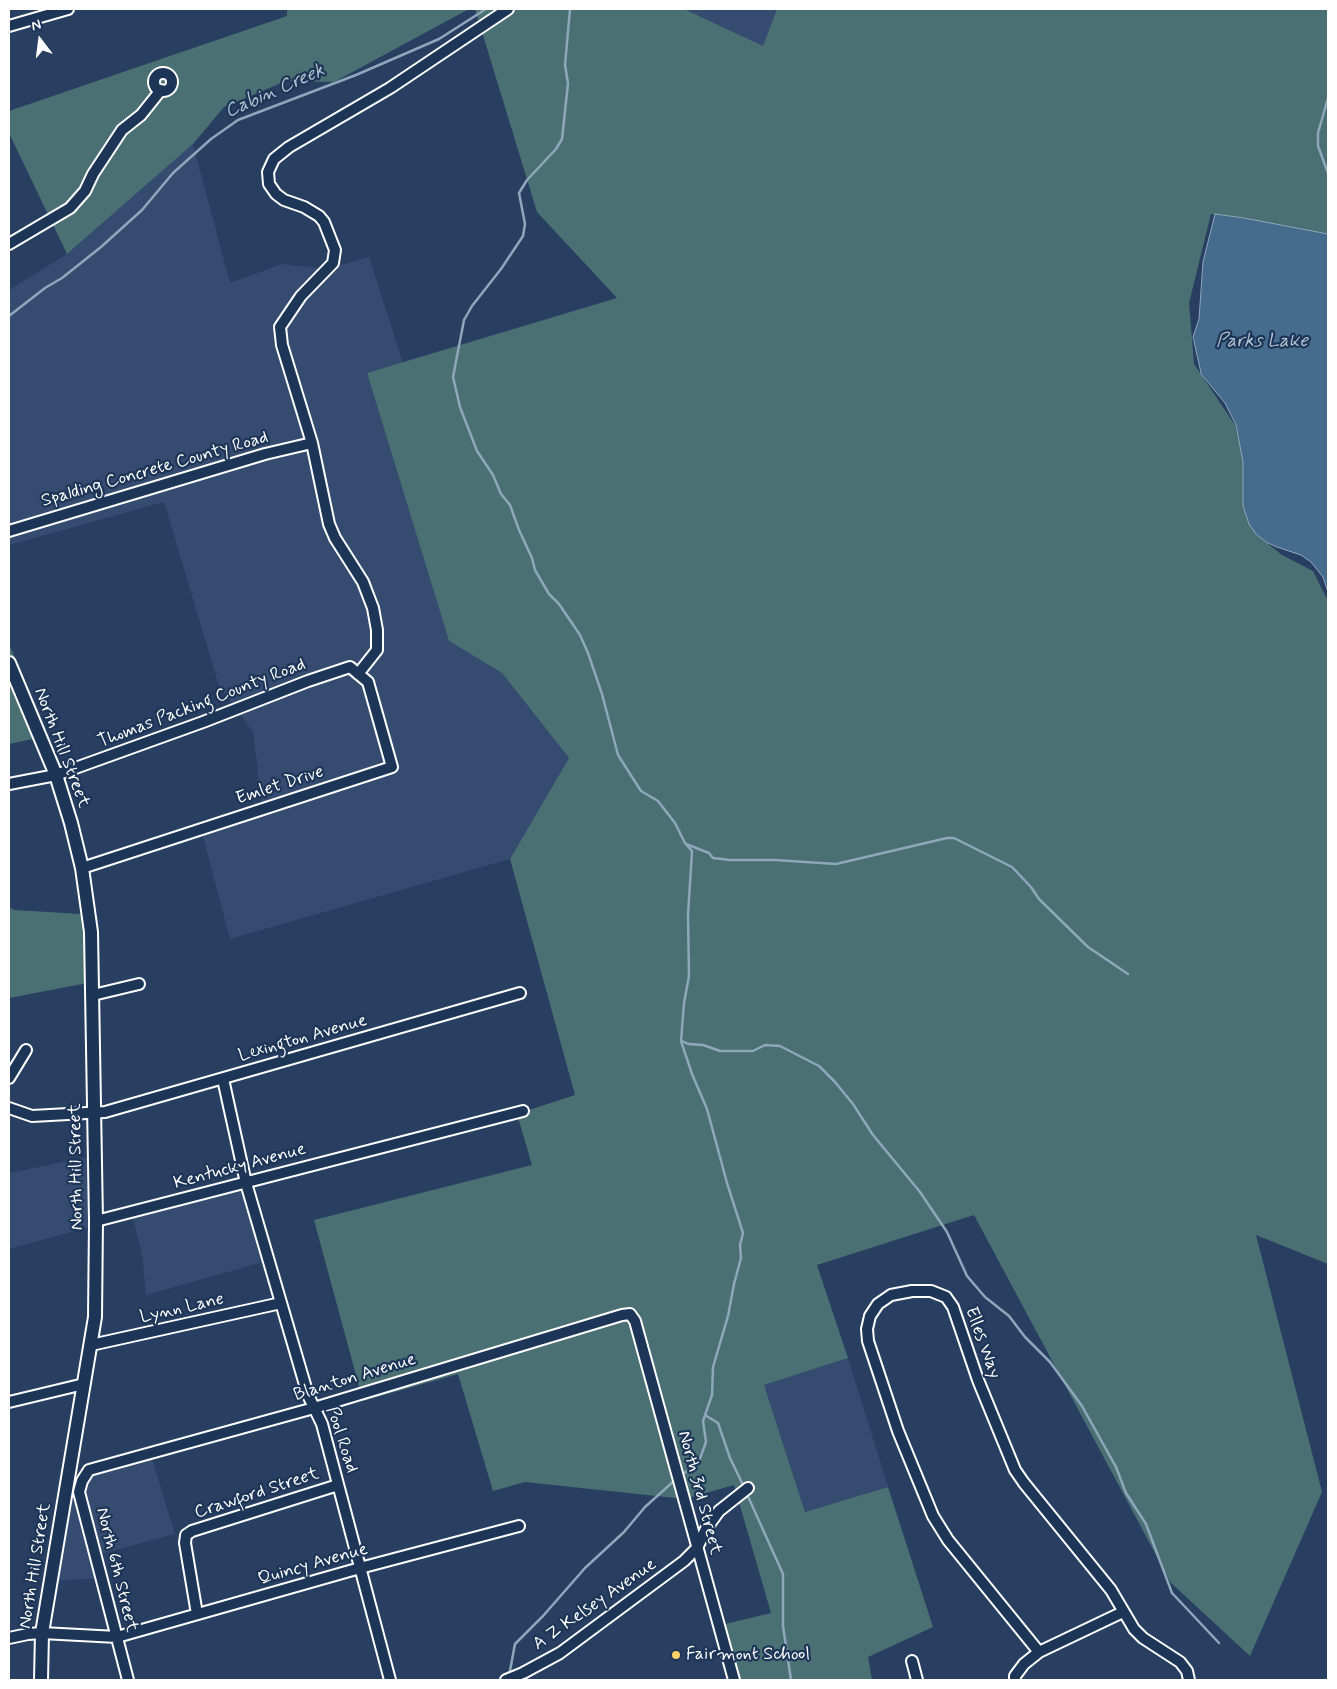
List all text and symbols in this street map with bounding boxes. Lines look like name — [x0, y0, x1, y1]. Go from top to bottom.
north arrow — [15, 15, 65, 65]
text: N — [29, 16, 43, 35]
water label: Cabin Creek — [222, 60, 328, 124]
water label: Parks Lake — [1216, 331, 1308, 353]
street label: Spalding Concrete County Road — [39, 427, 271, 513]
street label: Thomas Packing County Road — [95, 654, 309, 754]
street label: North Hill Street — [28, 685, 94, 811]
street label: Emlet Drive — [233, 762, 327, 810]
street label: Lexington Avenue — [236, 1010, 370, 1068]
street label: North Hill Street — [65, 1103, 89, 1231]
street label: Kentucky Avenue — [172, 1139, 308, 1195]
street label: Lynn Lane — [138, 1289, 226, 1329]
street label: Elles Way — [959, 1304, 1005, 1382]
street label: Blanton Avenue — [291, 1349, 419, 1407]
street label: Pool Road — [320, 1404, 362, 1476]
street label: North 3rd Street — [672, 1429, 726, 1557]
street label: Crawford Street — [192, 1464, 322, 1524]
street label: North Hill Street — [15, 1502, 57, 1630]
street label: North 6th Street — [90, 1506, 142, 1634]
street label: Quincy Avenue — [256, 1539, 370, 1591]
street label: A Z Kelsey Avenue — [529, 1554, 661, 1656]
place label: Fairmont School — [686, 1644, 810, 1666]
marker: Fairmont School — [670, 1649, 682, 1661]

